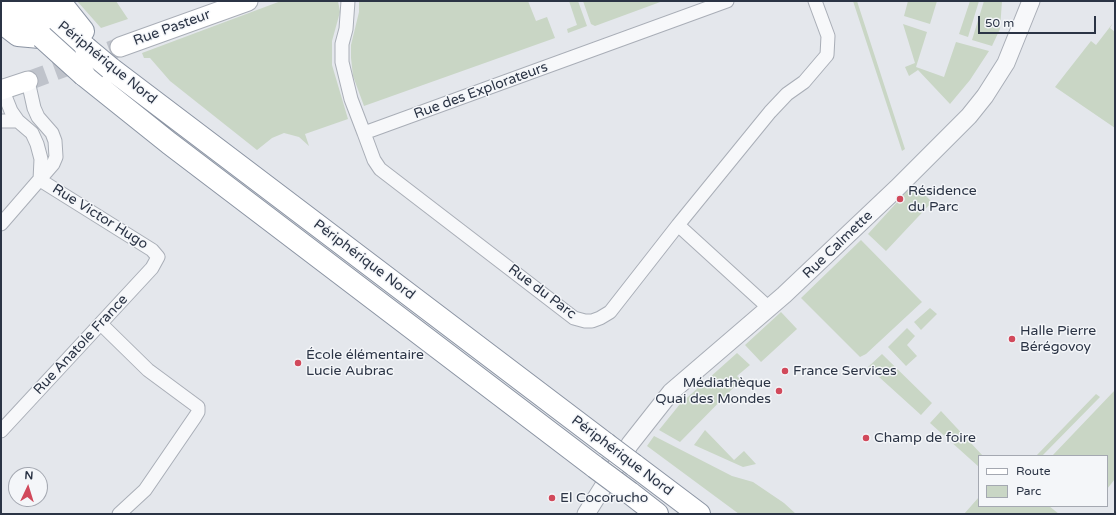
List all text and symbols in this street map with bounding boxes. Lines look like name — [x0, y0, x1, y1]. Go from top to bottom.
street label: Rue Pasteur — [131, 6, 213, 50]
scale bar — [980, 8, 1098, 34]
text: 50 m — [985, 16, 1014, 30]
street label: Périphérique Nord — [54, 18, 160, 108]
street label: Rue des Explorateurs — [412, 59, 550, 123]
street label: Rue Victor Hugo — [49, 181, 151, 253]
place label: Résidence du Parc — [908, 183, 977, 216]
marker: Résidence du Parc — [895, 194, 905, 204]
street label: Rue Calmette — [800, 208, 876, 282]
street label: Périphérique Nord — [310, 216, 418, 304]
street label: Rue du Parc — [505, 261, 579, 323]
street label: Rue Anatole France — [30, 291, 132, 399]
place label: Halle Pierre Bérégovoy — [1020, 323, 1096, 356]
marker: Halle Pierre Bérégovoy — [1007, 334, 1017, 344]
place label: École élémentaire Lucie Aubrac — [306, 347, 424, 380]
marker: École élémentaire Lucie Aubrac — [293, 358, 303, 368]
place label: France Services — [793, 363, 897, 379]
marker: France Services — [780, 366, 790, 376]
place label: Médiathèque Quai des Mondes — [655, 375, 771, 408]
marker: Médiathèque Quai des Mondes — [774, 386, 784, 396]
street label: Périphérique Nord — [568, 412, 676, 500]
place label: Champ de foire — [874, 430, 976, 446]
marker: Champ de foire — [861, 433, 871, 443]
legend — [978, 455, 1108, 507]
text: Route — [1016, 464, 1050, 478]
north arrow — [8, 467, 48, 507]
text: N — [24, 469, 34, 482]
text: Parc — [1016, 484, 1041, 498]
place label: El Cocorucho — [560, 490, 648, 506]
marker: El Cocorucho — [547, 493, 557, 503]

